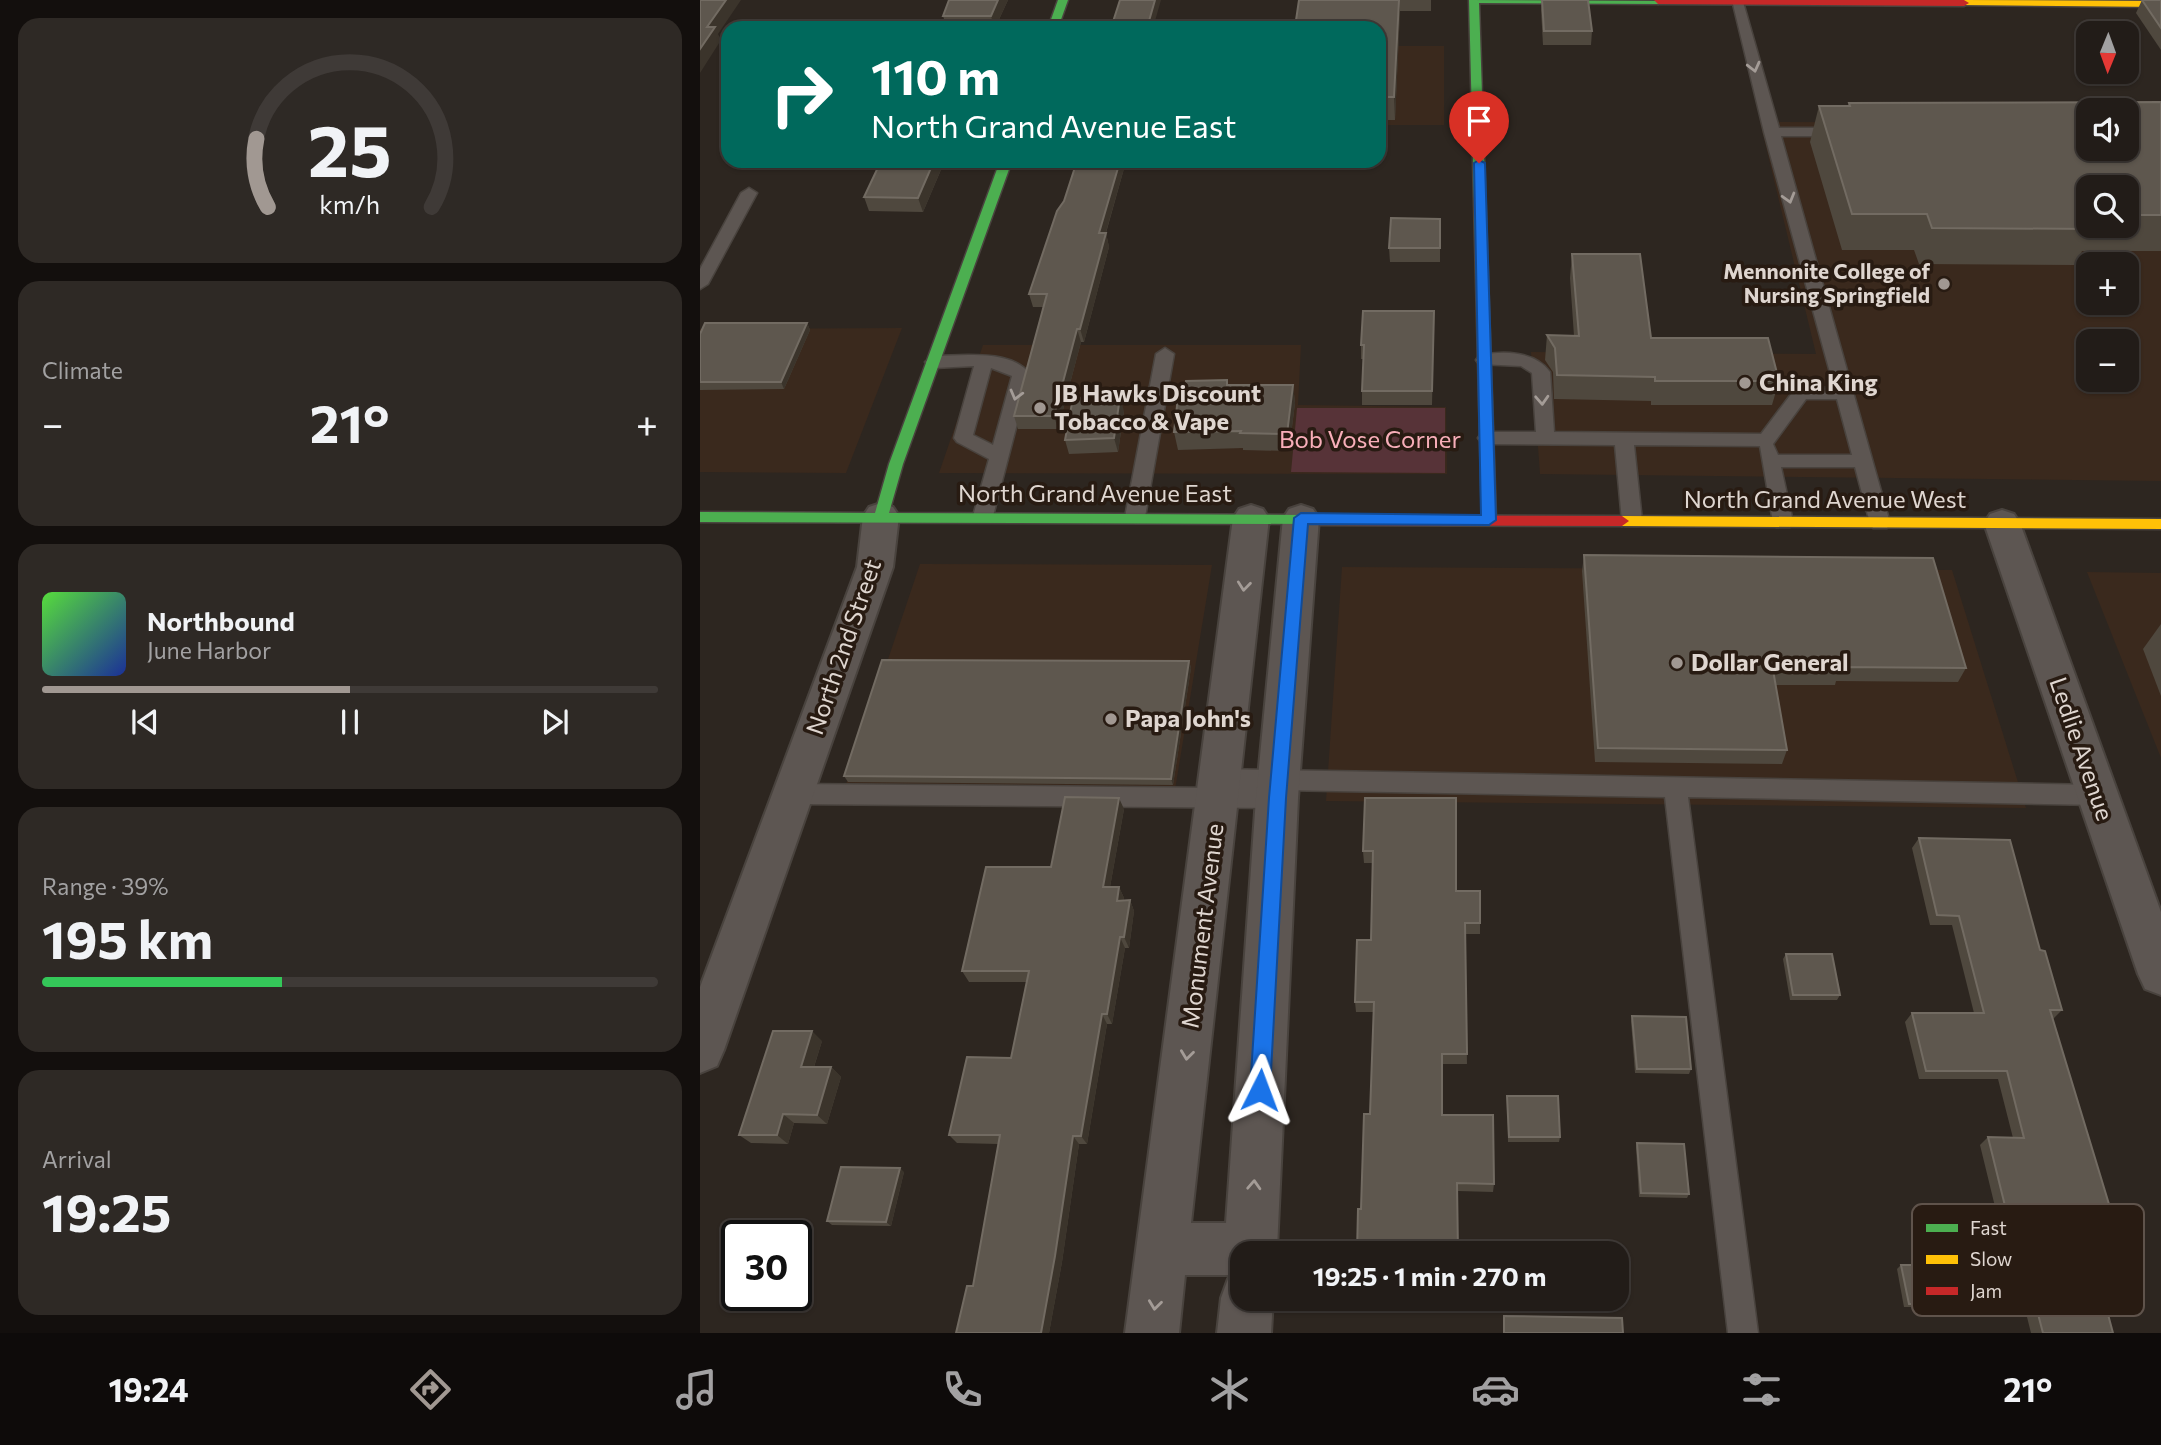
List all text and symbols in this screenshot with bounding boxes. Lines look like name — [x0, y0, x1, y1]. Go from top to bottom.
north arrow — [2076, 21, 2138, 84]
map controls — [2076, 21, 2139, 392]
text: 110 m — [871, 45, 1000, 105]
icon: right — [756, 49, 847, 140]
one-way arrow — [1746, 61, 1760, 73]
pin — [1449, 91, 1509, 163]
button: sound — [2076, 98, 2139, 161]
icon: arrive — [1460, 102, 1498, 140]
text: 25 — [308, 103, 392, 192]
text: North Grand Avenue East — [871, 105, 1236, 145]
button: search — [2076, 175, 2139, 238]
text: km/h — [320, 188, 380, 218]
one-way arrow — [1781, 192, 1795, 204]
button: + — [2076, 252, 2139, 315]
place label: Mennonite College of Nursing Springfield — [1723, 258, 1930, 307]
marker: Mennonite College of Nursing Springfield — [1936, 276, 1952, 292]
button: − — [2076, 329, 2139, 392]
text: Climate — [42, 356, 123, 384]
place label: China King — [1759, 367, 1878, 396]
marker: China King — [1737, 375, 1753, 391]
place label: JB Hawks Discount Tobacco & Vape — [1054, 378, 1261, 435]
one-way arrow — [1009, 389, 1024, 401]
text: 21° — [310, 390, 389, 454]
one-way arrow — [1535, 394, 1550, 405]
text: − — [42, 399, 64, 446]
text: + — [636, 399, 658, 446]
marker: JB Hawks Discount Tobacco & Vape — [1032, 400, 1048, 416]
park label: Bob Vose Corner — [1279, 424, 1461, 453]
street label: North Grand Avenue East — [958, 478, 1232, 507]
street label: North Grand Avenue West — [1684, 484, 1966, 513]
street label: North 2nd Street — [799, 555, 886, 738]
one-way arrow — [1237, 580, 1252, 592]
text: Northbound — [147, 605, 295, 636]
text: June Harbor — [147, 636, 271, 664]
place label: Dollar General — [1691, 647, 1849, 676]
marker: Dollar General — [1669, 655, 1685, 671]
street label: Ledlie Avenue — [2044, 673, 2121, 824]
icon: previous — [126, 703, 164, 741]
icon: pause — [331, 703, 369, 741]
icon: next — [536, 703, 574, 741]
place label: Papa John's — [1125, 703, 1251, 732]
marker: Papa John's — [1103, 711, 1119, 727]
street label: Monument Avenue — [1175, 822, 1228, 1030]
text: Range · 39% — [42, 872, 169, 900]
text: 195 km — [42, 906, 213, 970]
one-way arrow — [1179, 1049, 1194, 1061]
position arrow — [1223, 1053, 1297, 1127]
text: Arrival — [42, 1145, 112, 1173]
text: 19:25 — [42, 1179, 171, 1243]
one-way arrow — [1247, 1179, 1262, 1190]
legend — [1912, 1204, 2144, 1316]
text: Fast — [1970, 1216, 2007, 1239]
speed limit sign: 30 — [721, 1220, 812, 1311]
text: Slow — [1970, 1247, 2012, 1270]
text: 19:25 · 1 min · 270 m — [1313, 1260, 1546, 1291]
text: Jam — [1970, 1279, 2002, 1302]
one-way arrow — [1148, 1299, 1163, 1311]
icon: directions — [406, 1365, 455, 1414]
icon: music — [672, 1365, 721, 1414]
icon: phone — [938, 1365, 987, 1414]
icon: climate — [1205, 1365, 1254, 1414]
icon: car — [1471, 1365, 1520, 1414]
icon: filters — [1737, 1365, 1786, 1414]
text: 19:24 — [109, 1369, 189, 1409]
text: 21° — [2003, 1369, 2052, 1409]

